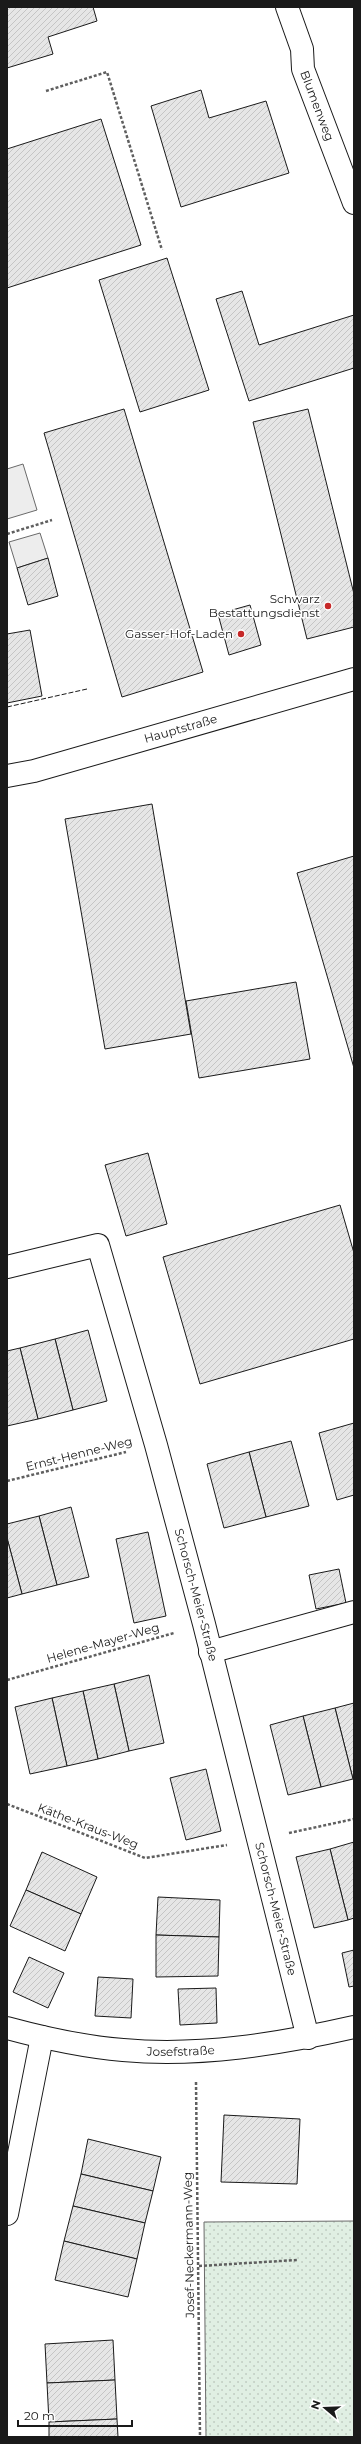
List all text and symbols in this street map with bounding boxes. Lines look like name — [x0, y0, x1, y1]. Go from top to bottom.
street label: Blumenweg — [297, 68, 338, 143]
place label: Schwarz Bestattungsdienst — [209, 591, 320, 620]
marker: Schwarz Bestattungsdienst — [323, 601, 333, 611]
place label: Gasser-Hof-Laden — [125, 626, 233, 641]
marker: Gasser-Hof-Laden — [236, 629, 246, 639]
street label: Hauptstraße — [142, 711, 219, 746]
street label: Ernst-Henne-Weg — [24, 1433, 134, 1474]
street label: Schorsch-Meier-Straße — [172, 1527, 221, 1663]
street label: Helene-Mayer-Weg — [45, 1619, 161, 1666]
street label: Käthe-Kraus-Weg — [36, 1799, 141, 1852]
street label: Schorsch-Meier-Straße — [252, 1841, 300, 1977]
street label: Josefstraße — [145, 2042, 215, 2059]
street label: Josef-Neckermann-Weg — [180, 2172, 197, 2319]
north arrow — [305, 2388, 345, 2428]
text: N — [307, 2398, 324, 2411]
scale bar — [18, 2402, 132, 2428]
text: 20 m — [24, 2408, 55, 2423]

